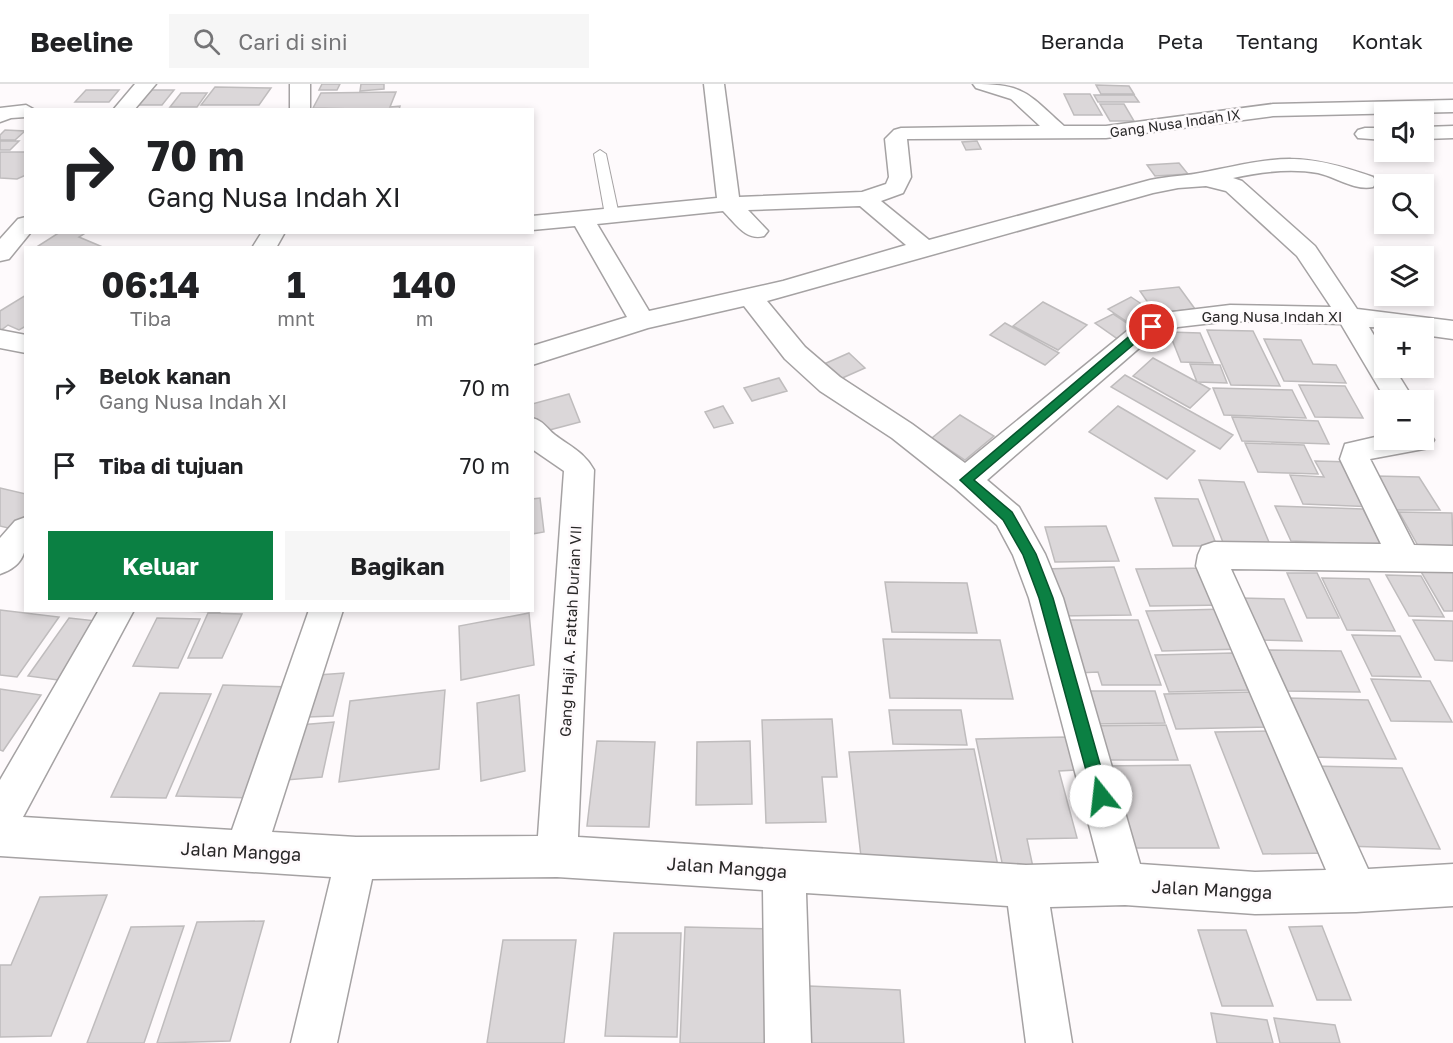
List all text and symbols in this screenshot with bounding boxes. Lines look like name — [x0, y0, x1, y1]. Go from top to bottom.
search box — [169, 14, 589, 68]
text: Beeline — [30, 25, 133, 58]
icon: search — [190, 25, 223, 58]
text: Cari di sini — [238, 28, 348, 55]
text: Beranda — [1041, 28, 1124, 54]
text: Peta — [1157, 28, 1203, 54]
text: Tentang — [1236, 28, 1318, 54]
text: Kontak — [1351, 28, 1423, 54]
map controls — [1374, 102, 1434, 450]
button: sound — [1374, 102, 1434, 162]
street label: Gang Nusa Indah IX — [1109, 105, 1241, 141]
text: 70 m — [147, 130, 244, 180]
icon: right — [48, 132, 126, 210]
button: search — [1374, 174, 1434, 234]
text: Gang Nusa Indah XI — [147, 181, 401, 213]
button: layers — [1374, 246, 1434, 306]
text: 06:14 — [101, 263, 200, 306]
text: 1 — [287, 263, 305, 306]
text: 140 — [392, 263, 457, 306]
pin — [1126, 301, 1177, 352]
text: Tiba — [130, 306, 171, 330]
text: mnt — [277, 306, 315, 330]
text: m — [416, 306, 433, 330]
street label: Gang Nusa Indah XI — [1201, 307, 1343, 325]
icon: arrive — [1135, 310, 1168, 343]
button: + — [1374, 318, 1434, 378]
text: Belok kanan — [99, 362, 231, 389]
icon: right — [48, 371, 81, 404]
text: 70 m — [460, 374, 510, 401]
text: Gang Nusa Indah XI — [99, 389, 287, 413]
button: − — [1374, 390, 1434, 450]
icon: arrive — [48, 449, 81, 482]
text: Tiba di tujuan — [99, 452, 243, 479]
text: 70 m — [460, 452, 510, 479]
street label: Gang Haji A. Fattah Durian VII — [555, 525, 585, 737]
button: Keluar — [48, 531, 273, 600]
button: Bagikan — [285, 531, 510, 600]
position arrow — [1069, 764, 1133, 828]
street label: Jalan Mangga — [180, 837, 302, 865]
street label: Jalan Mangga — [666, 852, 788, 882]
street label: Jalan Mangga — [1151, 875, 1273, 903]

